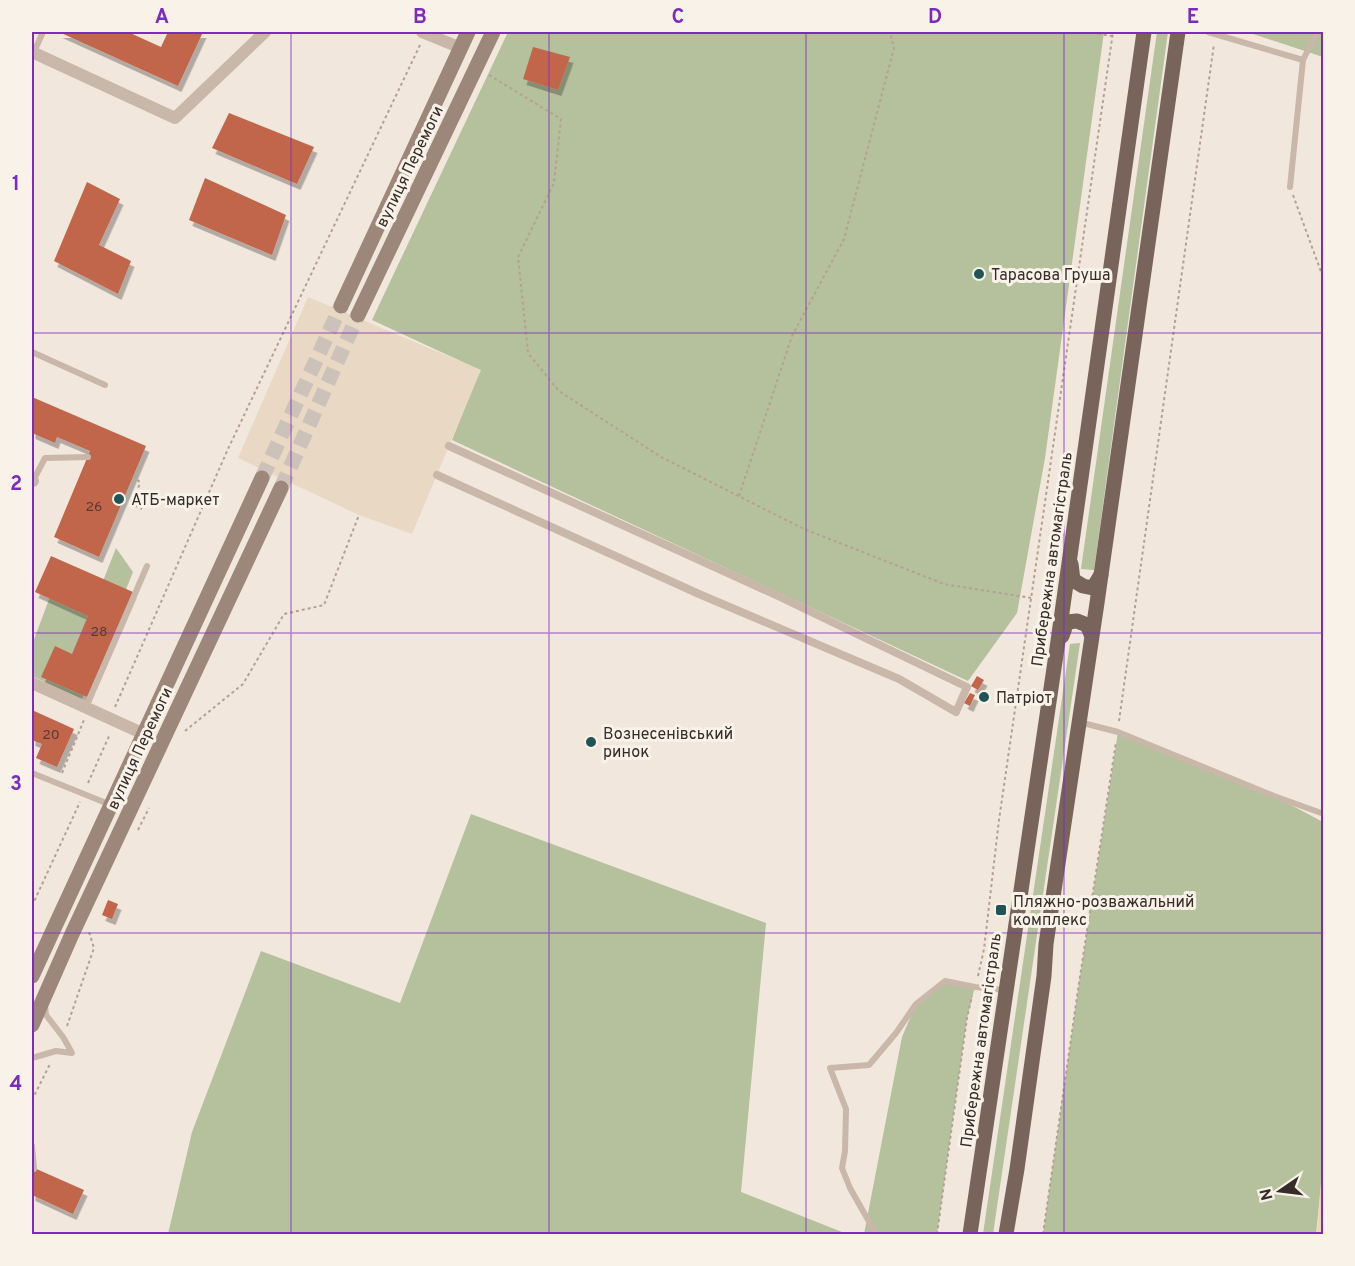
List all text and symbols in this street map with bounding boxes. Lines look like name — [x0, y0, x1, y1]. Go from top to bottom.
text: A — [155, 5, 169, 31]
text: B — [413, 5, 427, 31]
text: C — [672, 5, 684, 31]
text: D — [928, 5, 942, 31]
text: E — [1187, 5, 1199, 31]
street label: вулиця Перемоги — [373, 103, 449, 231]
text: 1 — [12, 172, 20, 198]
place label: Тарасова Груша — [991, 266, 1110, 286]
marker: Тарасова Груша — [972, 267, 986, 281]
street label: Прибережна автомагістраль — [1028, 451, 1078, 668]
text: 2 — [10, 472, 22, 498]
place label: АТБ-маркет — [131, 491, 220, 511]
marker: АТБ-маркет — [112, 492, 126, 506]
house number: 26 — [86, 499, 102, 516]
house number: 28 — [90, 624, 108, 641]
street label: вулиця Перемоги — [104, 684, 178, 813]
place label: Патріот — [996, 689, 1052, 709]
marker: Патріот — [977, 690, 991, 704]
place label: Вознесенівський ринок — [603, 725, 733, 763]
house number: 20 — [42, 727, 60, 744]
marker: Вознесенівський ринок — [584, 735, 598, 749]
text: 3 — [10, 772, 22, 798]
place label: Пляжно-розважальний комплекс — [1013, 893, 1194, 931]
marker: Пляжно-розважальний комплекс — [994, 903, 1008, 917]
street label: Прибережна автомагістраль — [957, 932, 1007, 1149]
text: 4 — [10, 1072, 22, 1098]
north arrow — [1250, 1161, 1310, 1221]
text: N — [1256, 1186, 1278, 1202]

